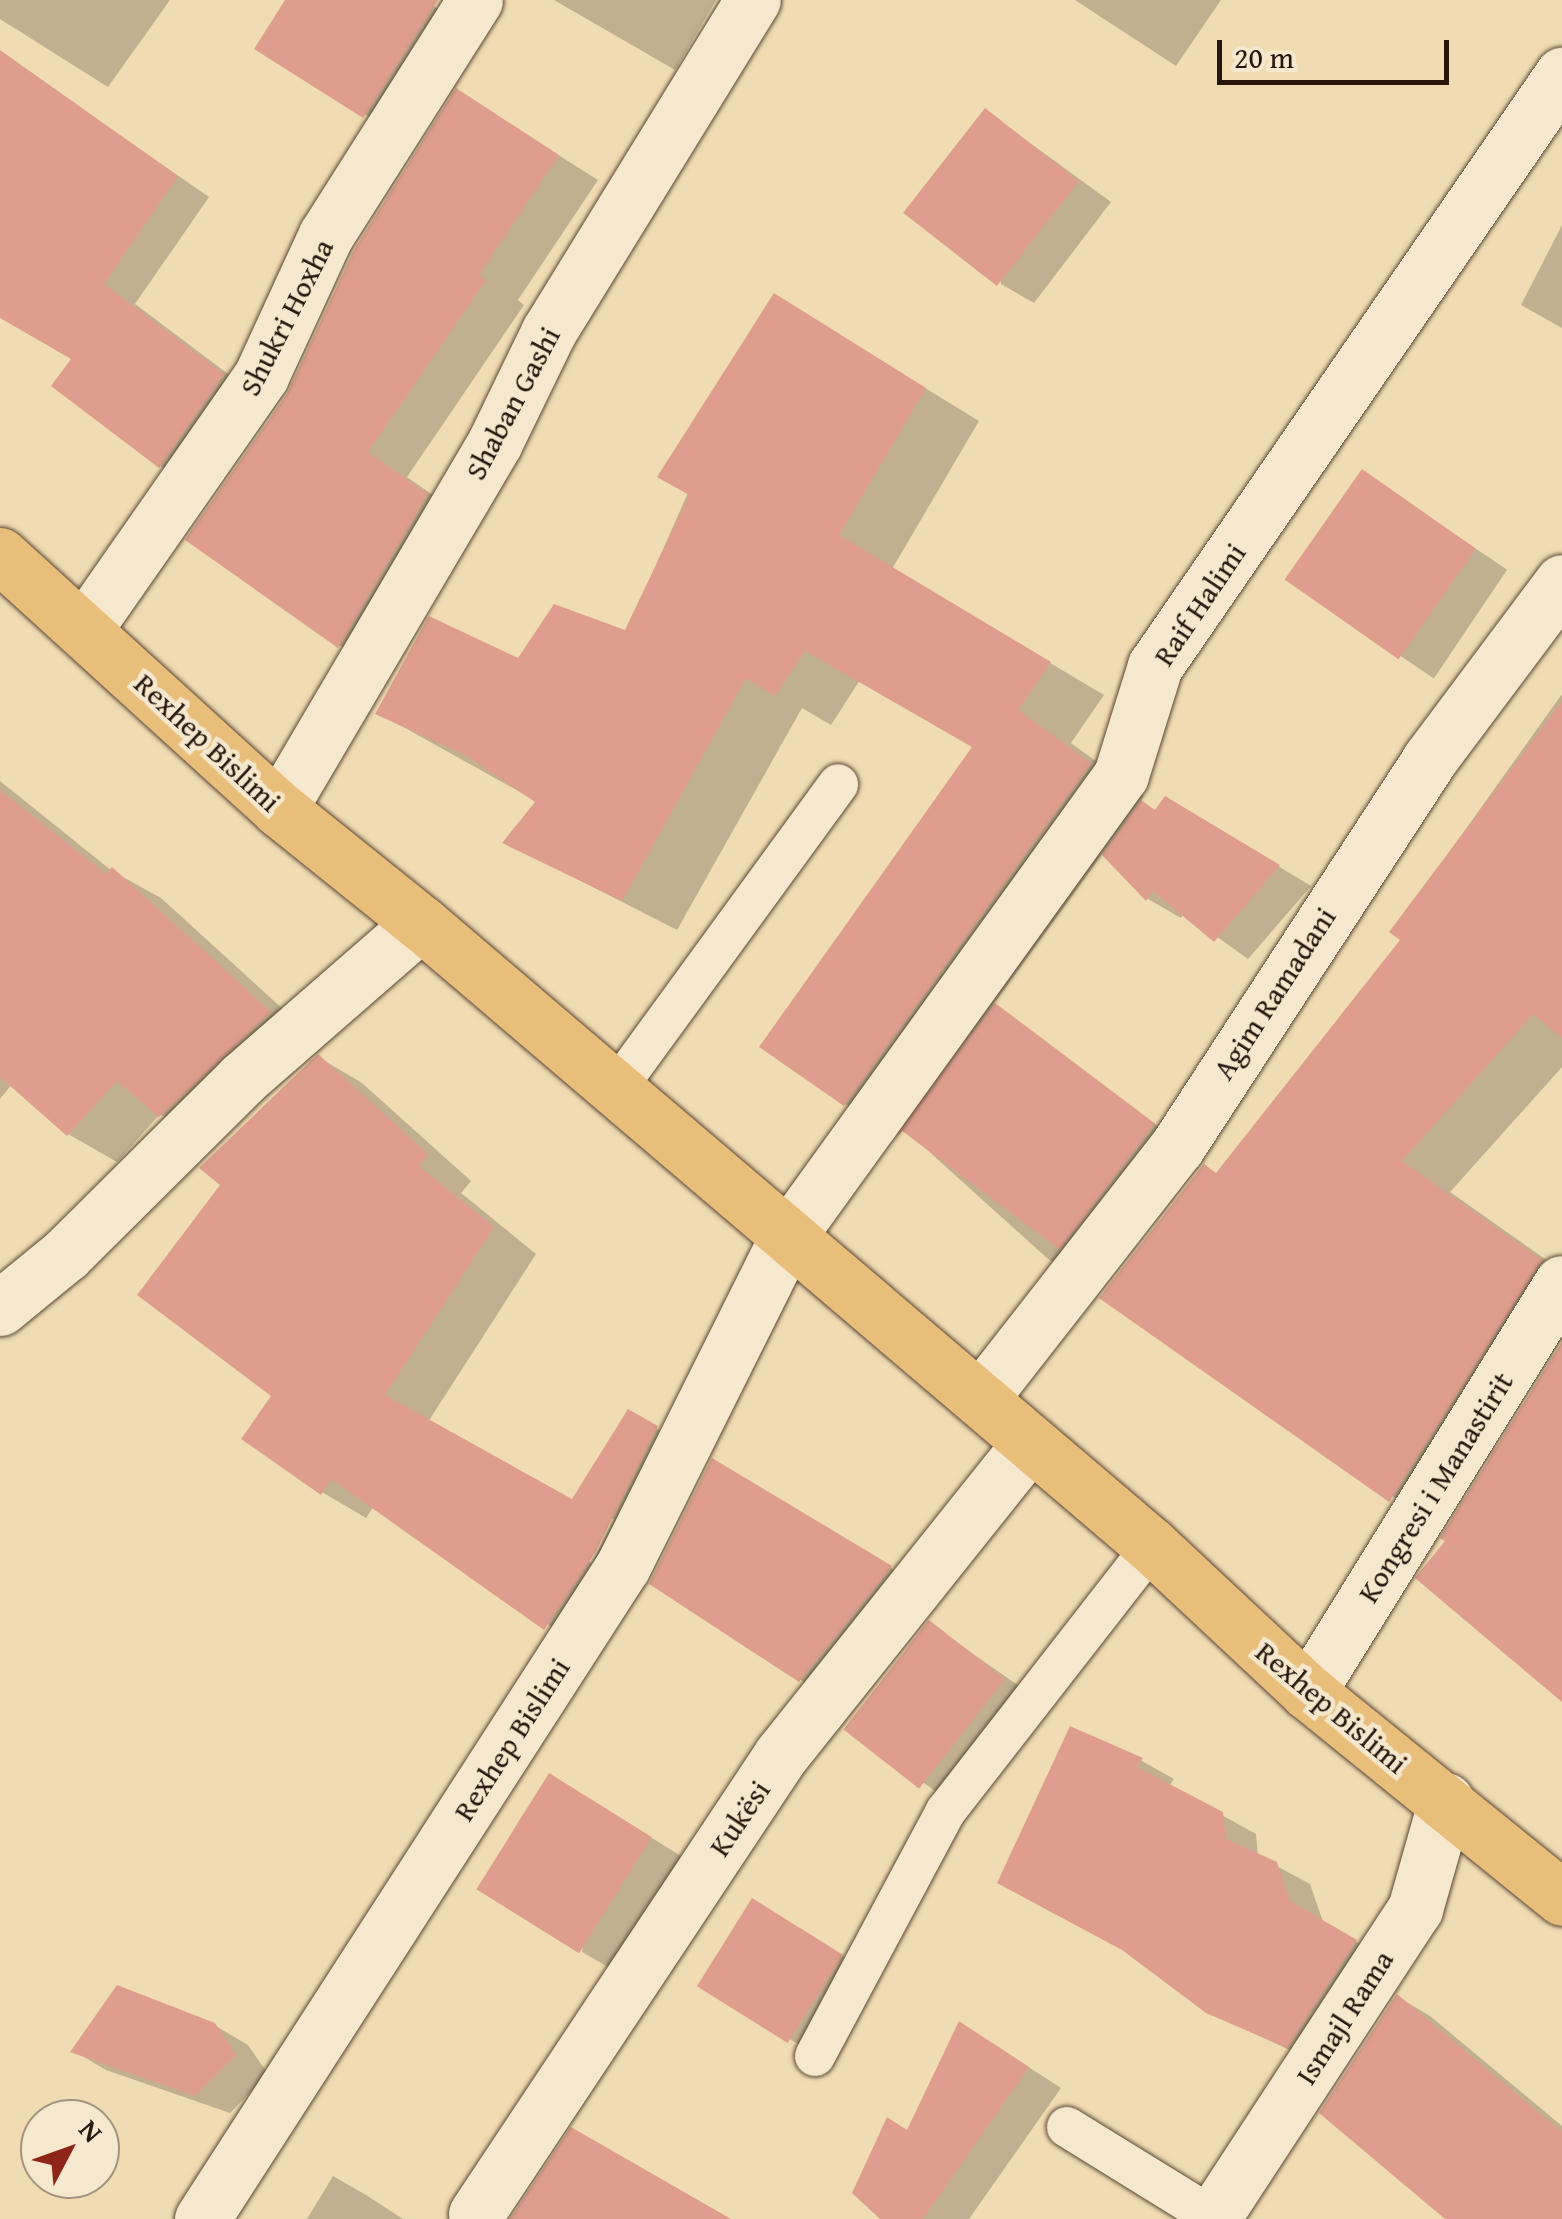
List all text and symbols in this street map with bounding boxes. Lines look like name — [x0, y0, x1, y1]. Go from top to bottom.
scale bar — [1222, 20, 1454, 82]
text: 20 m — [1234, 35, 1294, 79]
street label: Shukri Hoxha — [231, 233, 341, 401]
street label: Shaban Gashi — [457, 320, 567, 486]
street label: Raif Halimi — [1145, 536, 1253, 672]
street label: Rexhep Bislimi — [127, 665, 289, 819]
street label: Agim Ramadani — [1205, 900, 1343, 1086]
street label: Kongresi i Manastirit — [1350, 1365, 1520, 1609]
street label: Rexhep Bislimi — [1249, 1633, 1415, 1781]
street label: Rexhep Bislimi — [445, 1651, 577, 1827]
street label: Kukësi — [701, 1773, 777, 1863]
street label: Ismajl Rama — [1287, 1943, 1401, 2091]
north arrow — [20, 2099, 120, 2199]
text: N — [70, 2110, 113, 2151]

